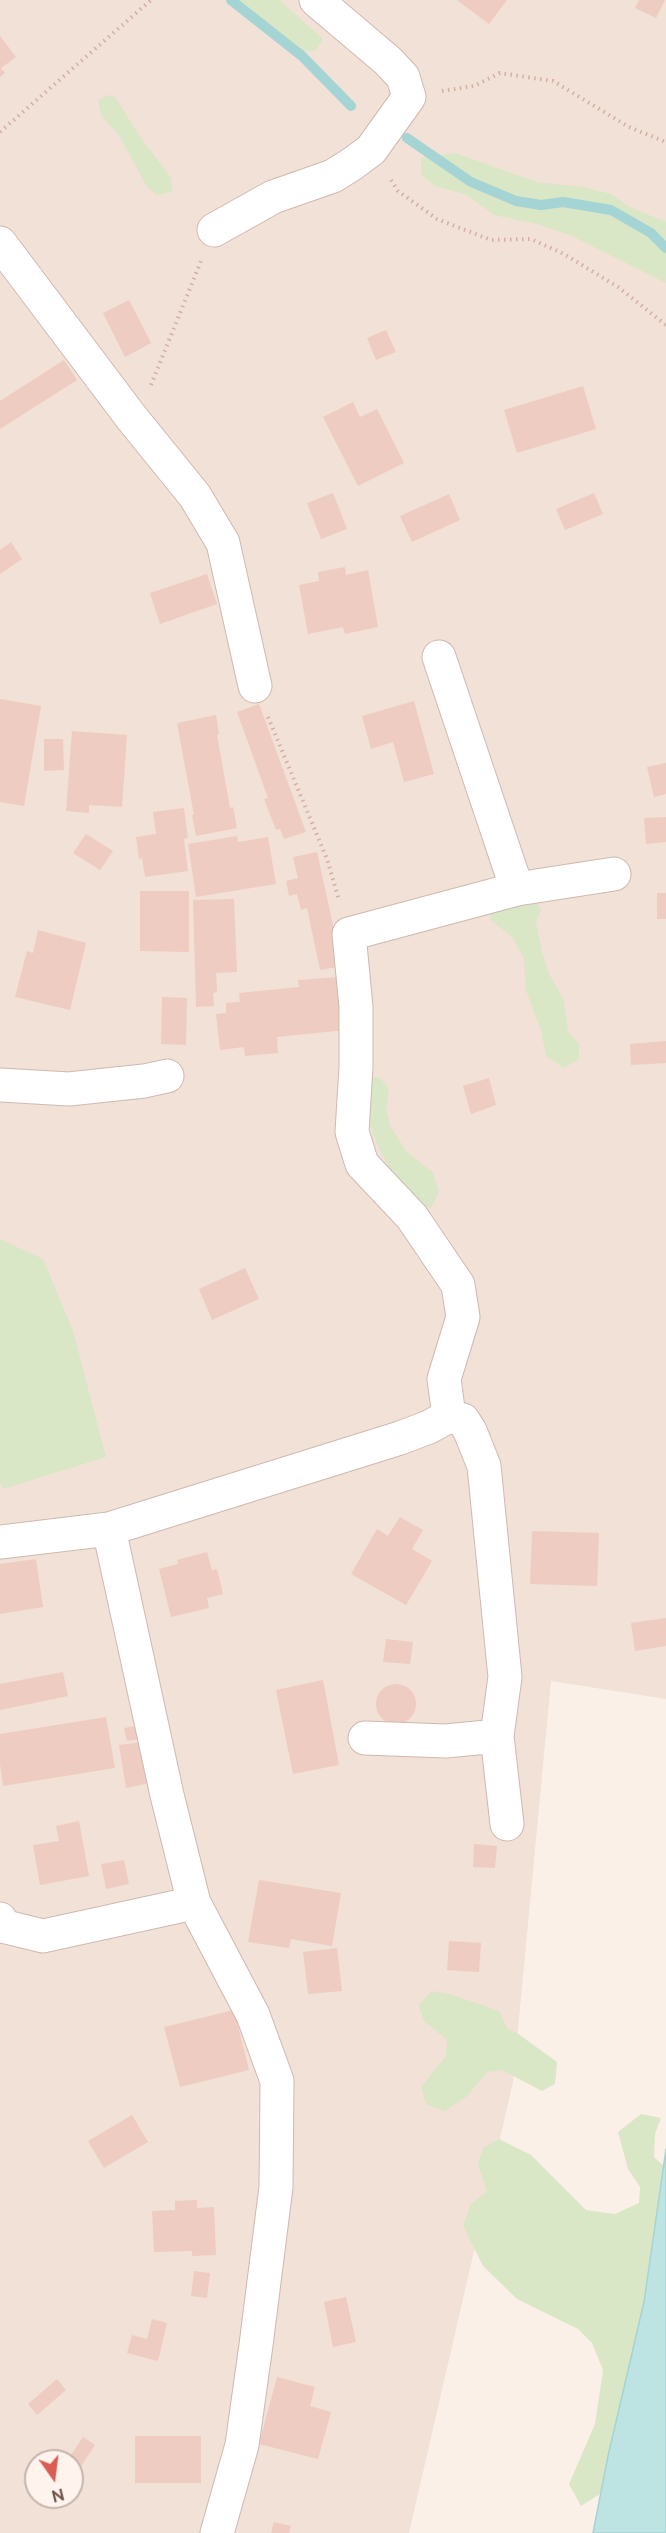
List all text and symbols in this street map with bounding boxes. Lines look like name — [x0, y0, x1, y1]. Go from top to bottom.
north arrow — [24, 2449, 84, 2509]
text: N — [50, 2484, 66, 2506]

